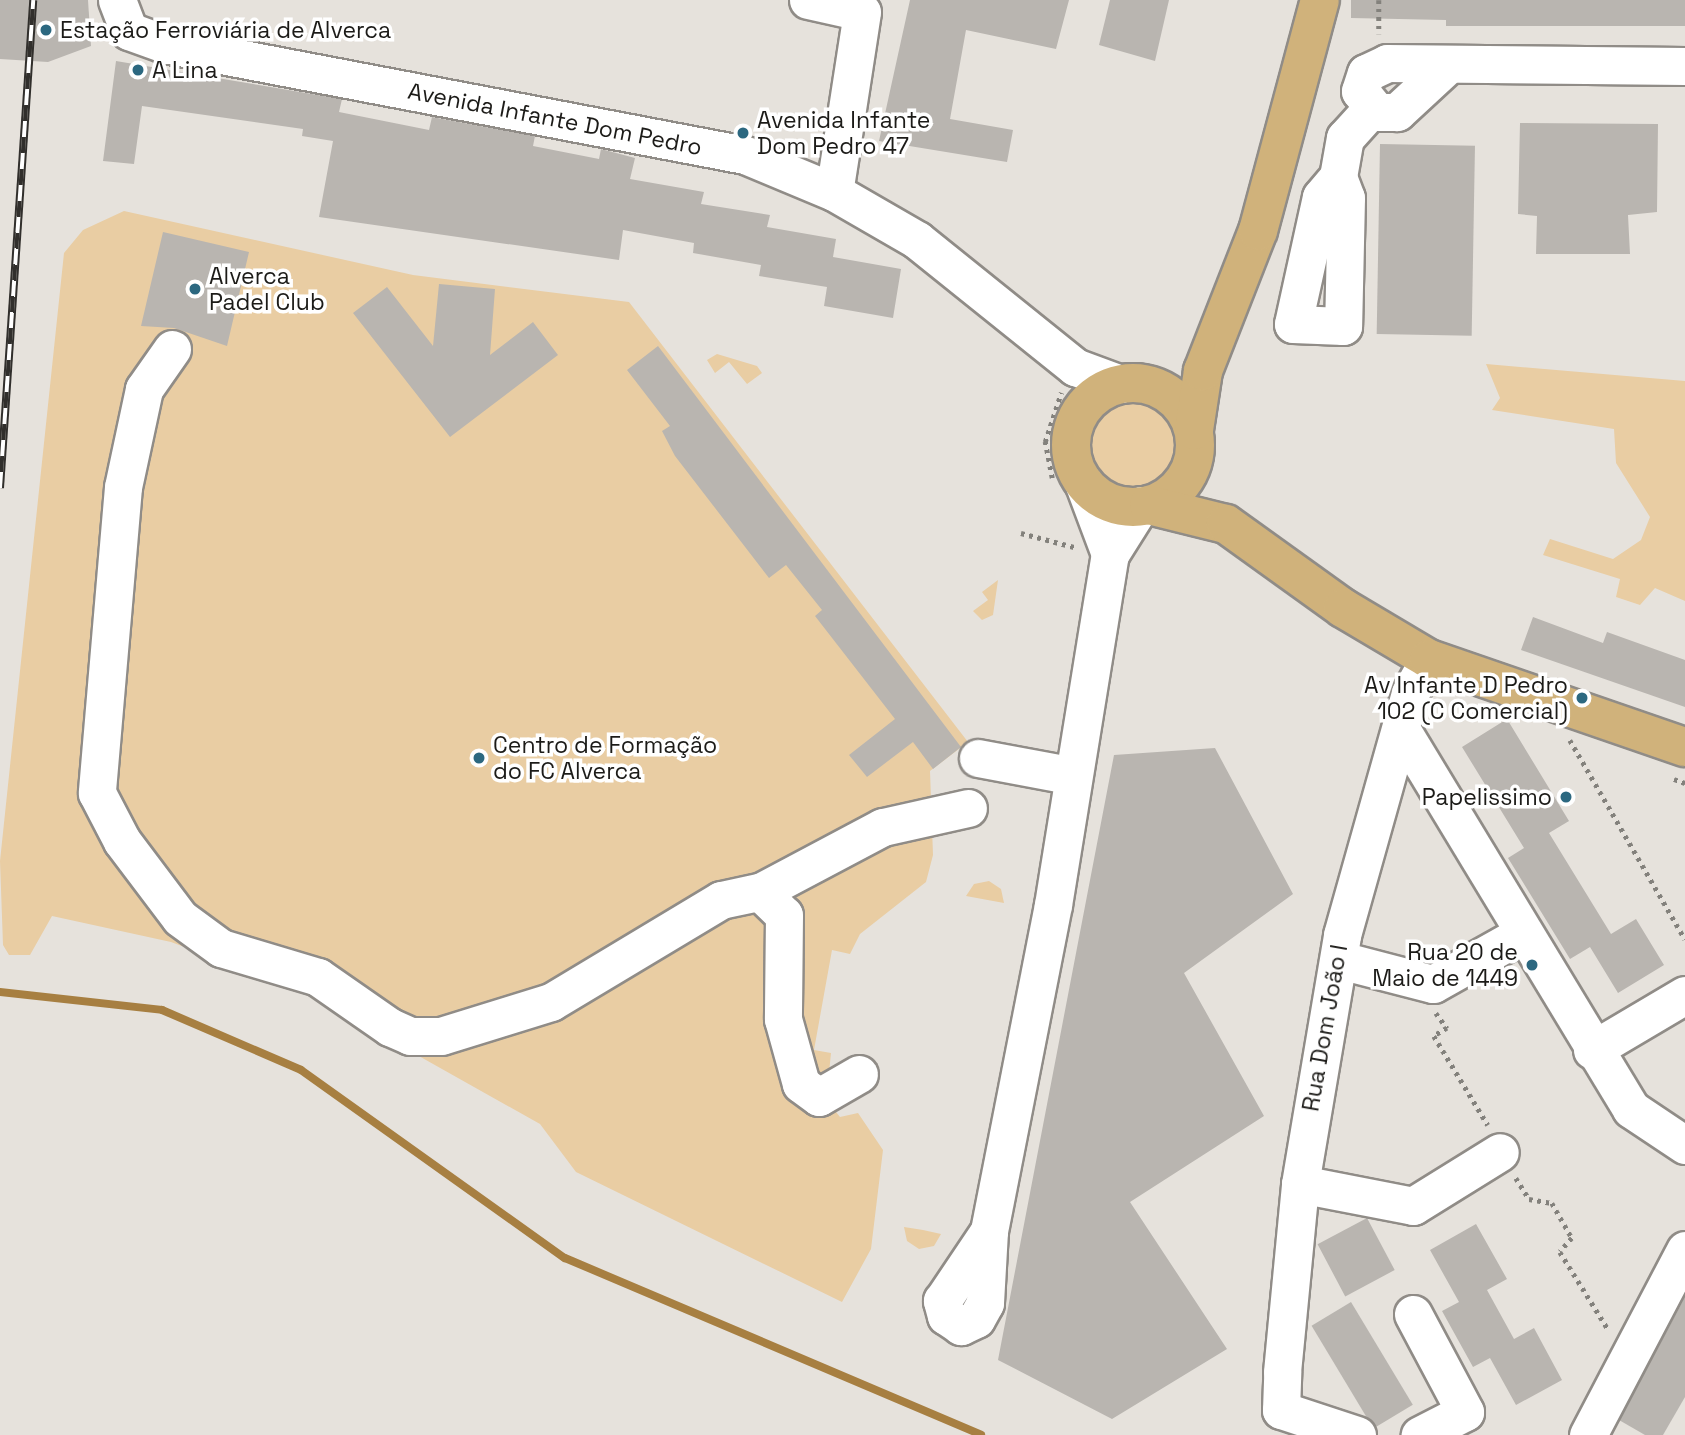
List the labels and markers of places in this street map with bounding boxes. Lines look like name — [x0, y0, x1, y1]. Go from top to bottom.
place label: Estação Ferroviária de Alverca — [60, 16, 392, 44]
marker: Estação Ferroviária de Alverca — [38, 22, 54, 38]
place label: A Lina — [152, 56, 218, 84]
marker: A Lina — [130, 62, 146, 78]
place label: Avenida Infante Dom Pedro 47 — [757, 106, 930, 160]
marker: Avenida Infante Dom Pedro 47 — [735, 125, 751, 141]
place label: Alverca Padel Club — [209, 262, 325, 316]
marker: Alverca Padel Club — [187, 281, 203, 297]
place label: Av Infante D Pedro 102 (C Comercial) — [1364, 671, 1568, 725]
marker: Av Infante D Pedro 102 (C Comercial) — [1574, 690, 1590, 706]
place label: Centro de Formação do FC Alverca — [493, 731, 717, 785]
marker: Centro de Formação do FC Alverca — [471, 750, 487, 766]
place label: Papelissimo — [1422, 783, 1552, 811]
marker: Papelissimo — [1558, 789, 1574, 805]
place label: Rua 20 de Maio de 1449 — [1372, 938, 1518, 992]
marker: Rua 20 de Maio de 1449 — [1524, 957, 1540, 973]

